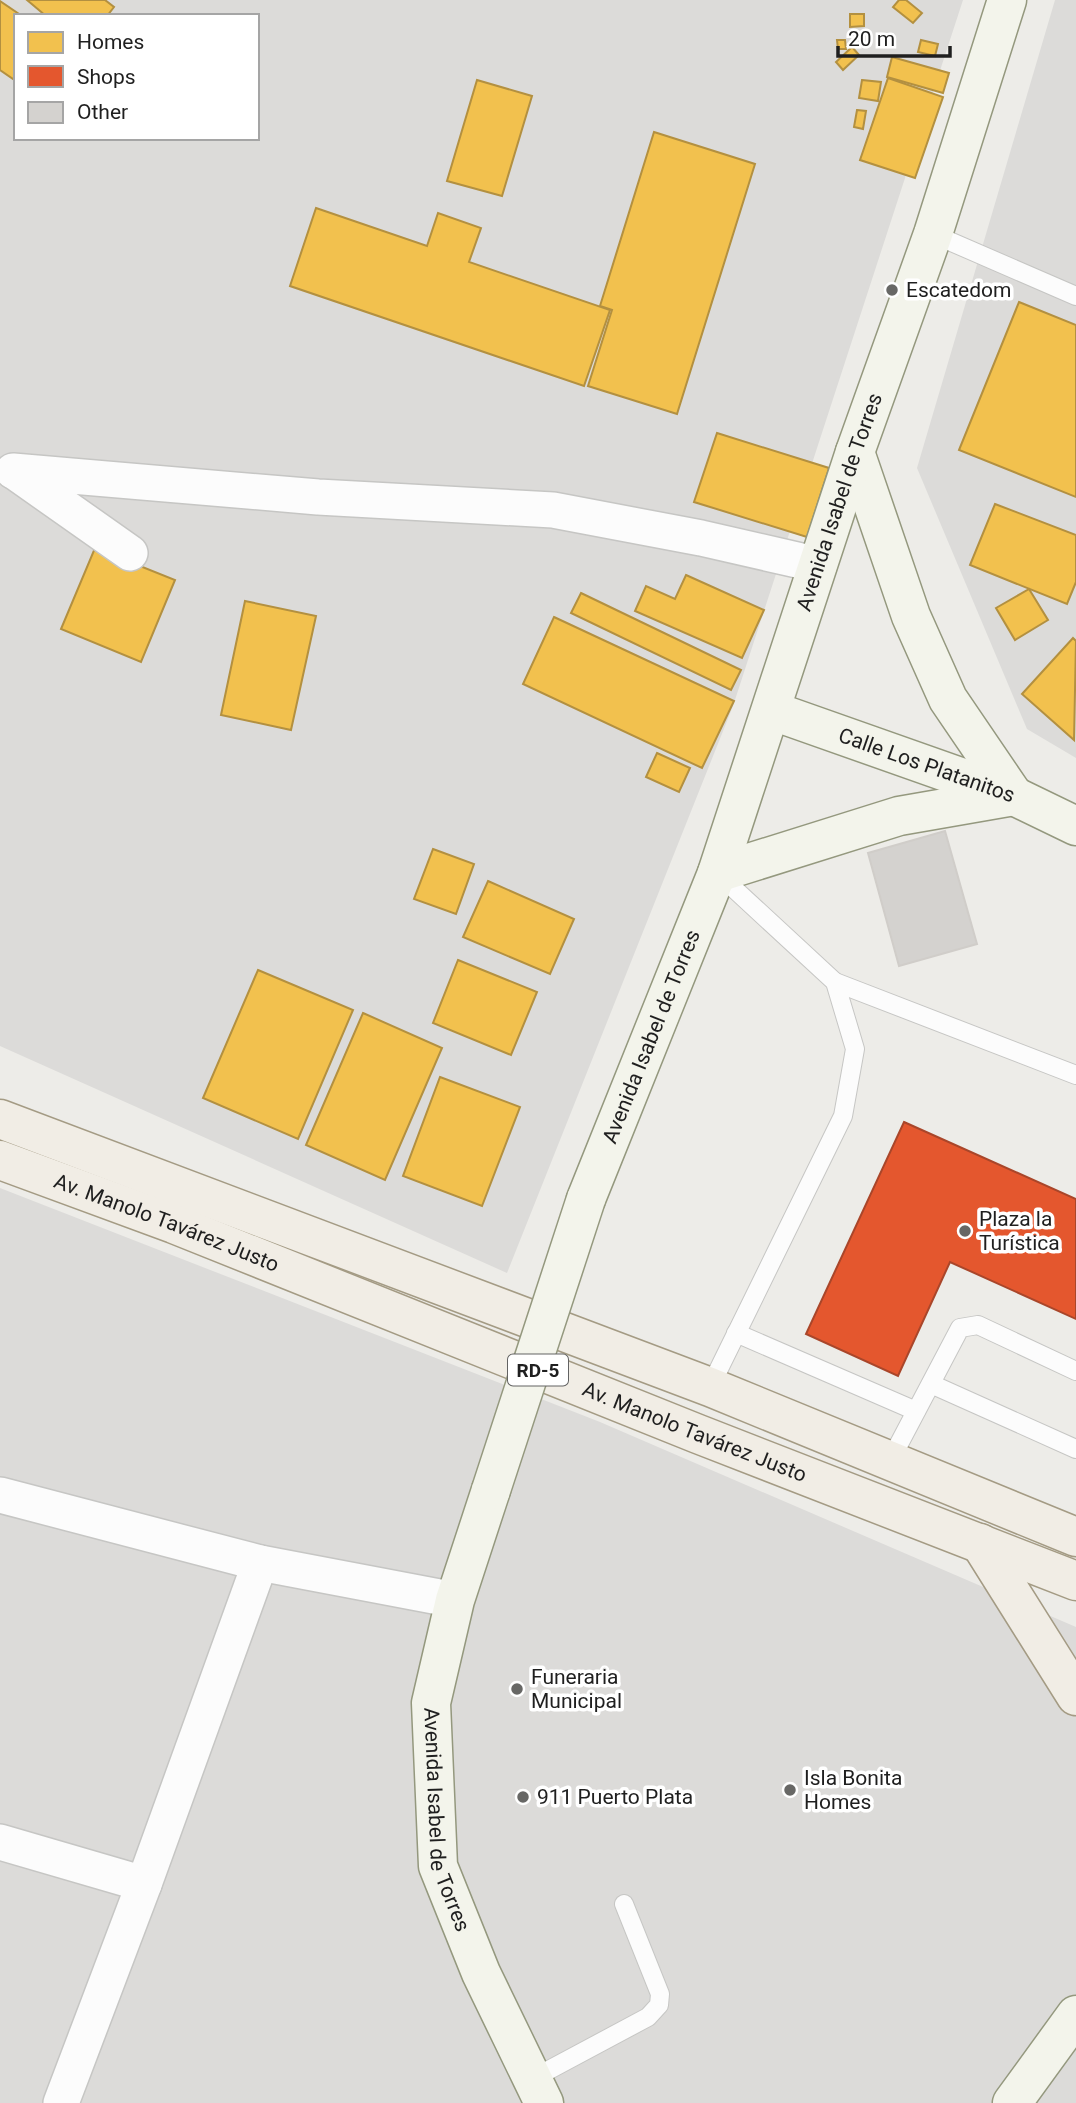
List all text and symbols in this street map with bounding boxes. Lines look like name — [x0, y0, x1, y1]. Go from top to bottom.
legend — [14, 14, 259, 140]
scale bar — [838, 14, 950, 58]
text: 20 m — [848, 27, 895, 51]
text: Homes — [77, 30, 144, 54]
text: Shops — [77, 65, 136, 89]
text: Other — [77, 100, 128, 124]
place label: Escatedom — [906, 278, 1011, 302]
marker: Escatedom — [884, 282, 900, 298]
street label: Avenida Isabel de Torres — [792, 390, 887, 614]
street label: Calle Los Platanitos — [835, 723, 1018, 807]
street label: Avenida Isabel de Torres — [598, 926, 705, 1147]
street label: Av. Manolo Tavárez Justo — [51, 1169, 282, 1277]
place label: Plaza la Turística — [979, 1207, 1060, 1255]
marker: Plaza la Turística — [957, 1223, 973, 1239]
road number: RD-5 — [508, 1354, 568, 1386]
street label: Av. Manolo Tavárez Justo — [579, 1377, 810, 1487]
place label: Funeraria Municipal — [531, 1665, 622, 1713]
marker: Funeraria Municipal — [509, 1681, 525, 1697]
street label: Avenida Isabel de Torres — [419, 1707, 475, 1935]
place label: Isla Bonita Homes — [804, 1766, 902, 1814]
marker: Isla Bonita Homes — [782, 1782, 798, 1798]
place label: 911 Puerto Plata — [537, 1785, 693, 1809]
marker: 911 Puerto Plata — [515, 1789, 531, 1805]

